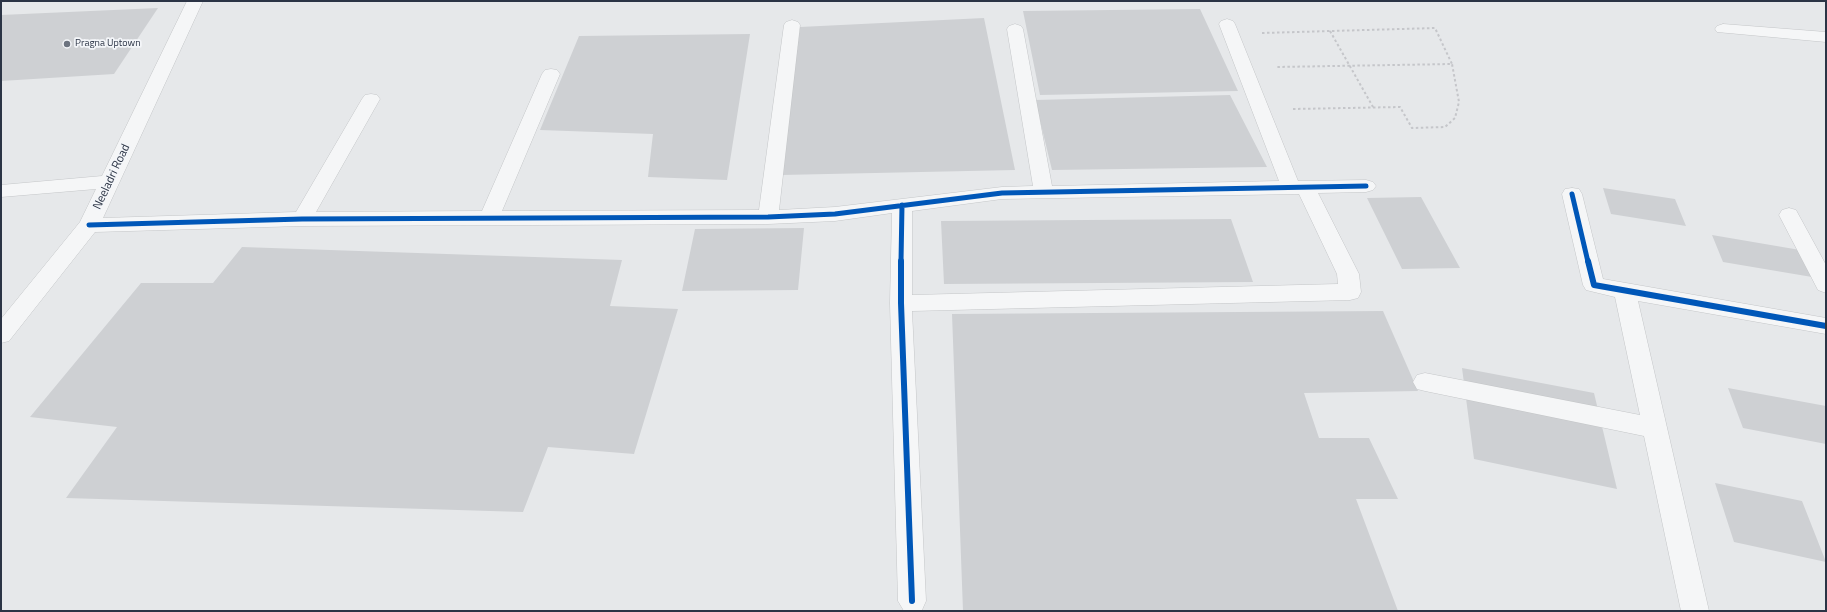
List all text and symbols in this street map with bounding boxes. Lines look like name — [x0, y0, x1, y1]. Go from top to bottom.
place label: Pragna Uptown — [75, 38, 141, 50]
marker: Pragna Uptown — [62, 39, 72, 49]
street label: Neeladri Road — [91, 142, 133, 212]

